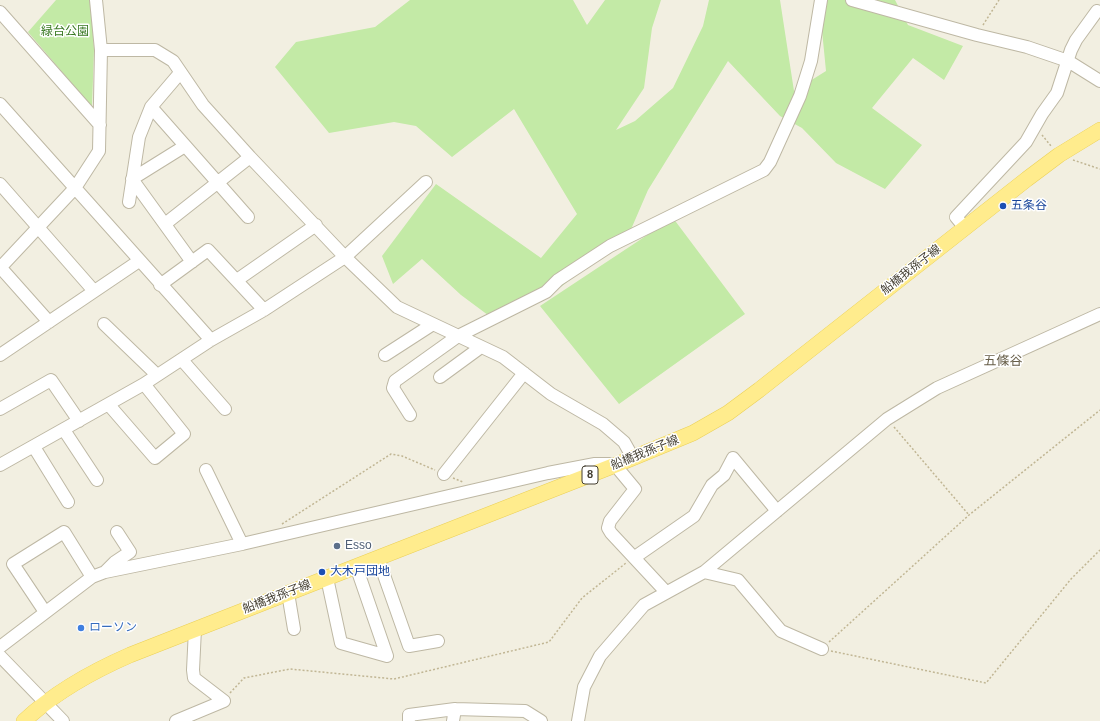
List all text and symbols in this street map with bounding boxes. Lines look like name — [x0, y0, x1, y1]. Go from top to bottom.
park label: 緑台公園 — [41, 25, 89, 39]
place label: 五条谷 — [1011, 199, 1047, 213]
marker: 五条谷 — [998, 201, 1008, 211]
street label: 船橋我孫子線 — [878, 242, 944, 298]
district label: 五條谷 — [984, 353, 1022, 369]
street label: 船橋我孫子線 — [609, 433, 681, 473]
road number: 8 — [582, 466, 598, 484]
place label: Esso — [345, 539, 372, 553]
marker: Esso — [332, 541, 342, 551]
place label: 大木戸団地 — [330, 565, 390, 579]
marker: 大木戸団地 — [317, 567, 327, 577]
street label: 船橋我孫子線 — [241, 577, 313, 617]
place label: ローソン — [89, 621, 137, 635]
marker: ローソン — [76, 623, 86, 633]

